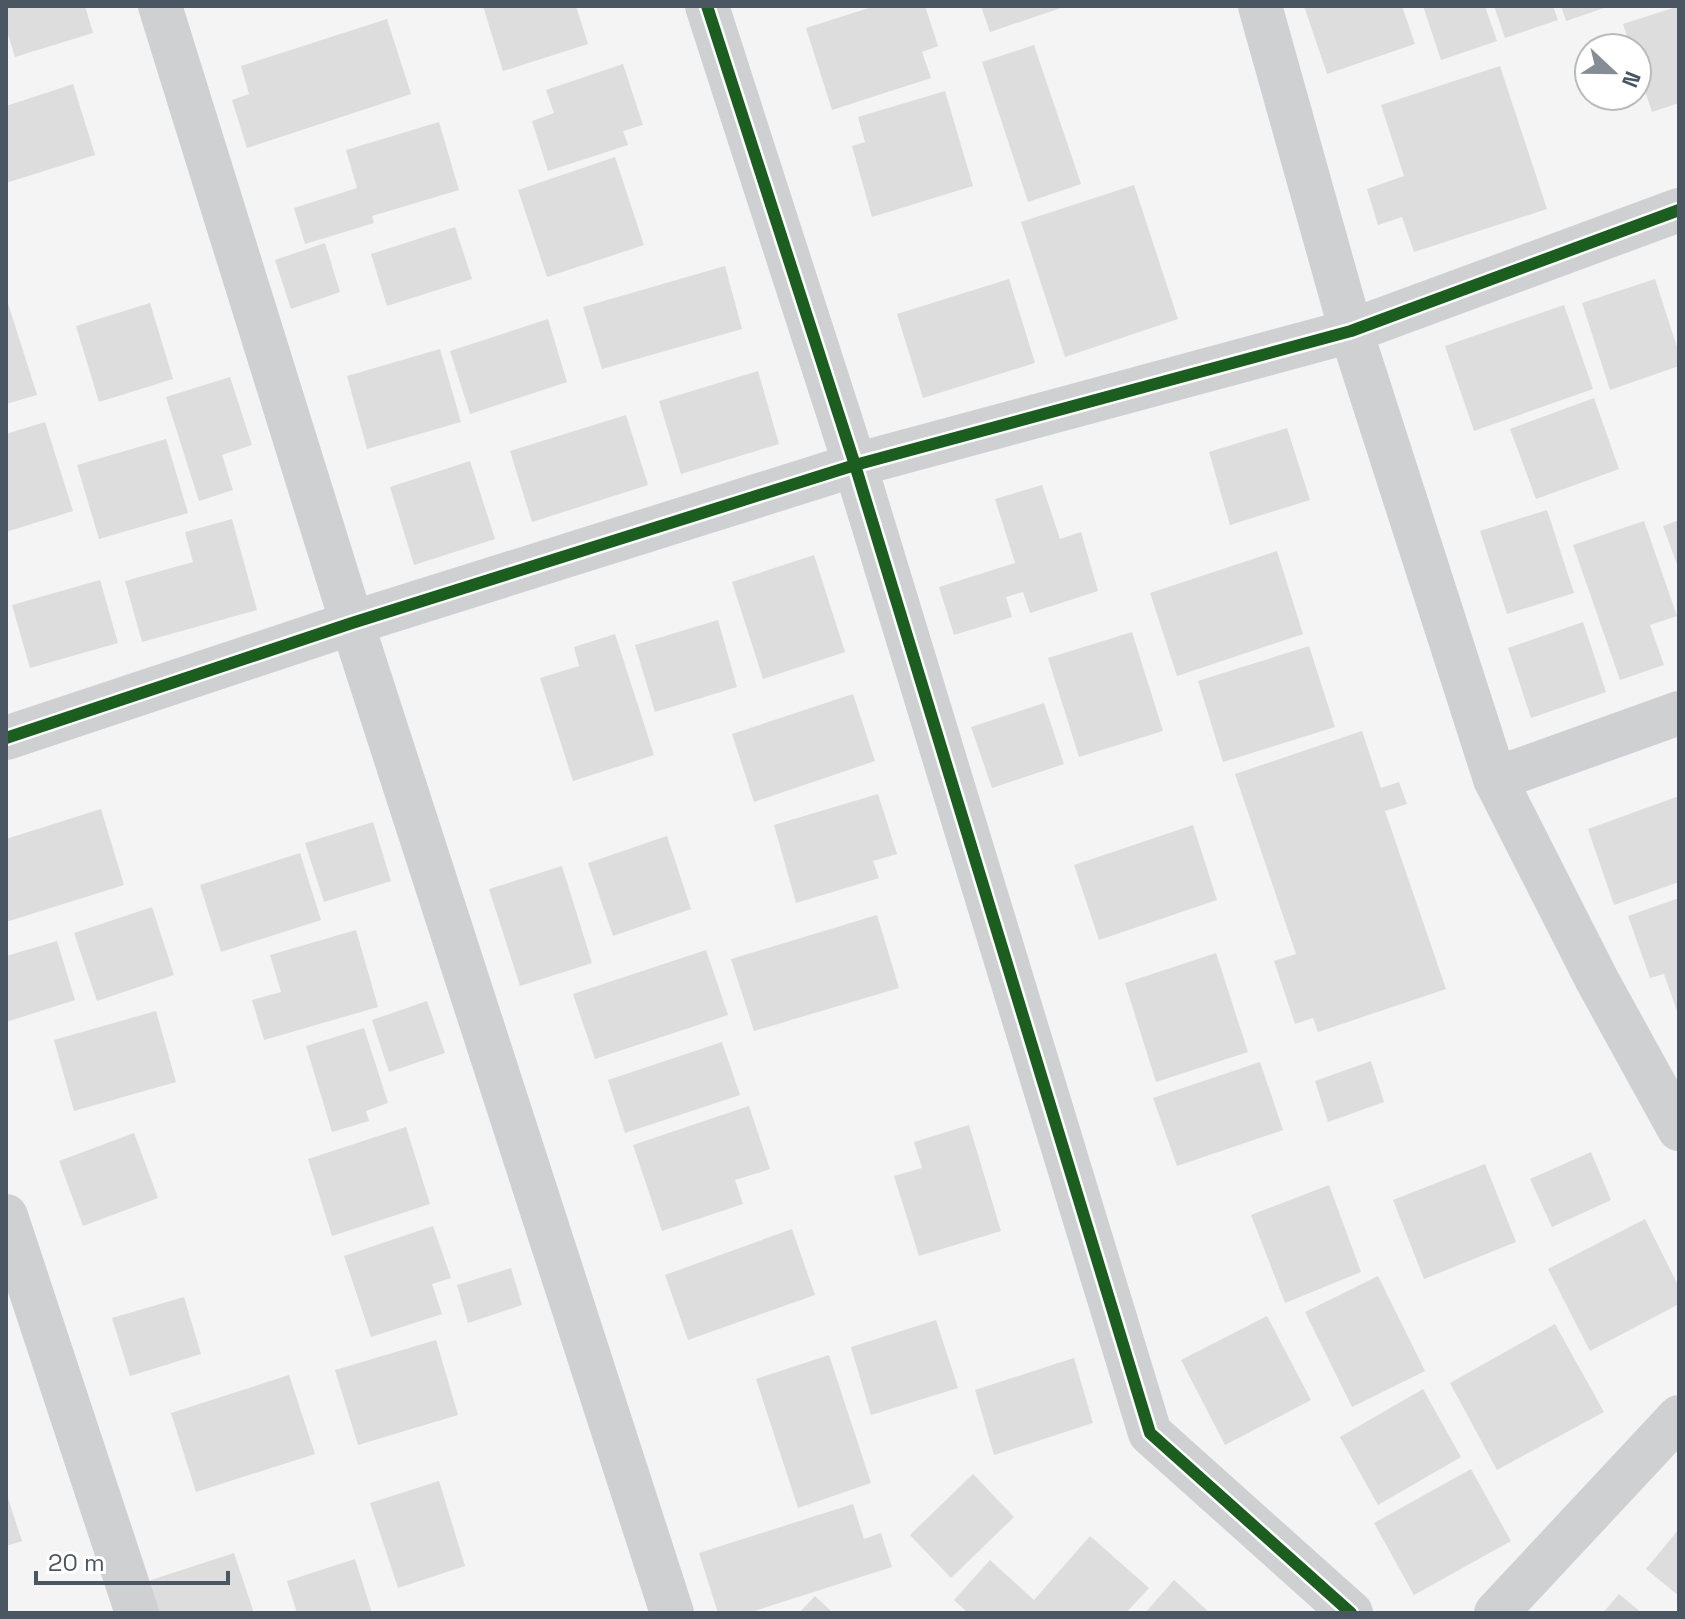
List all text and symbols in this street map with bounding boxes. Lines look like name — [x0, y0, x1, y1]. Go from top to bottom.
north arrow — [1573, 32, 1653, 112]
text: N — [1616, 67, 1647, 92]
scale bar — [36, 1535, 228, 1585]
text: 20 m — [48, 1547, 105, 1578]

